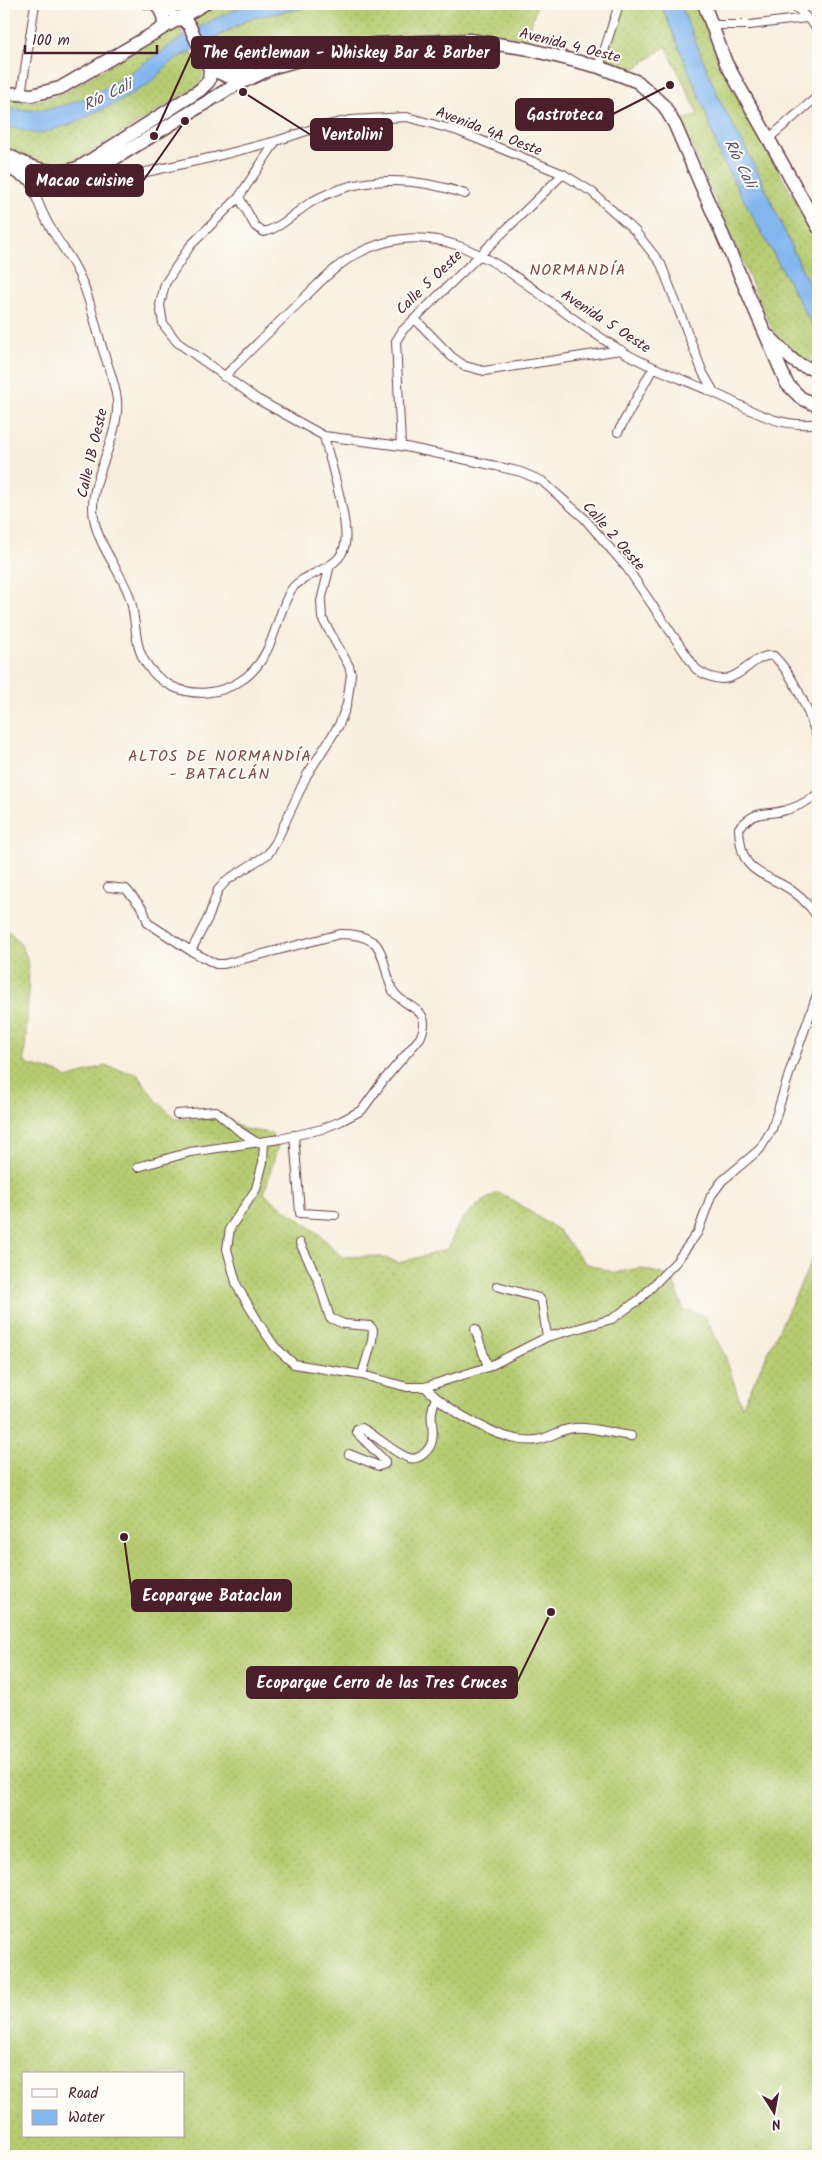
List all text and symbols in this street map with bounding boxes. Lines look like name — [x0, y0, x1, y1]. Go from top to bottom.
scale bar — [25, 22, 158, 54]
street label: Avenida 4 Oeste — [517, 22, 623, 70]
text: 100 m — [32, 29, 70, 53]
callout: The Gentleman - Whiskey Bar & Barber — [192, 37, 499, 68]
text: The Gentleman - Whiskey Bar & Barber — [203, 41, 491, 66]
water label: Río Cali — [79, 71, 139, 118]
callout: Gastroteca — [516, 99, 613, 130]
street label: Avenida 4A Oeste — [432, 101, 546, 163]
text: Gastroteca — [527, 103, 603, 128]
callout: Ventolini — [311, 119, 392, 150]
text: Ventolini — [321, 123, 383, 148]
water label: Río Cali — [717, 135, 764, 195]
callout: Macao cuisine — [26, 165, 143, 196]
text: Macao cuisine — [36, 169, 134, 194]
street label: Calle 5 Oeste — [391, 244, 469, 321]
district label: NORMANDÍA — [529, 258, 627, 283]
street label: Avenida 5 Oeste — [556, 284, 655, 360]
street label: Calle 1B Oeste — [71, 406, 115, 500]
street label: Calle 2 Oeste — [576, 496, 651, 577]
district label: ALTOS DE NORMANDÍA - BATACLÁN — [128, 744, 312, 787]
callout: Ecoparque Bataclan — [132, 1580, 291, 1611]
text: Ecoparque Bataclan — [142, 1584, 282, 1609]
callout: Ecoparque Cerro de las Tres Cruces — [247, 1667, 517, 1698]
text: Ecoparque Cerro de las Tres Cruces — [257, 1671, 508, 1696]
legend — [22, 2072, 185, 2138]
text: Road — [68, 2082, 99, 2106]
north arrow — [750, 2088, 800, 2138]
text: Water — [68, 2106, 105, 2130]
text: N — [770, 2112, 783, 2135]

